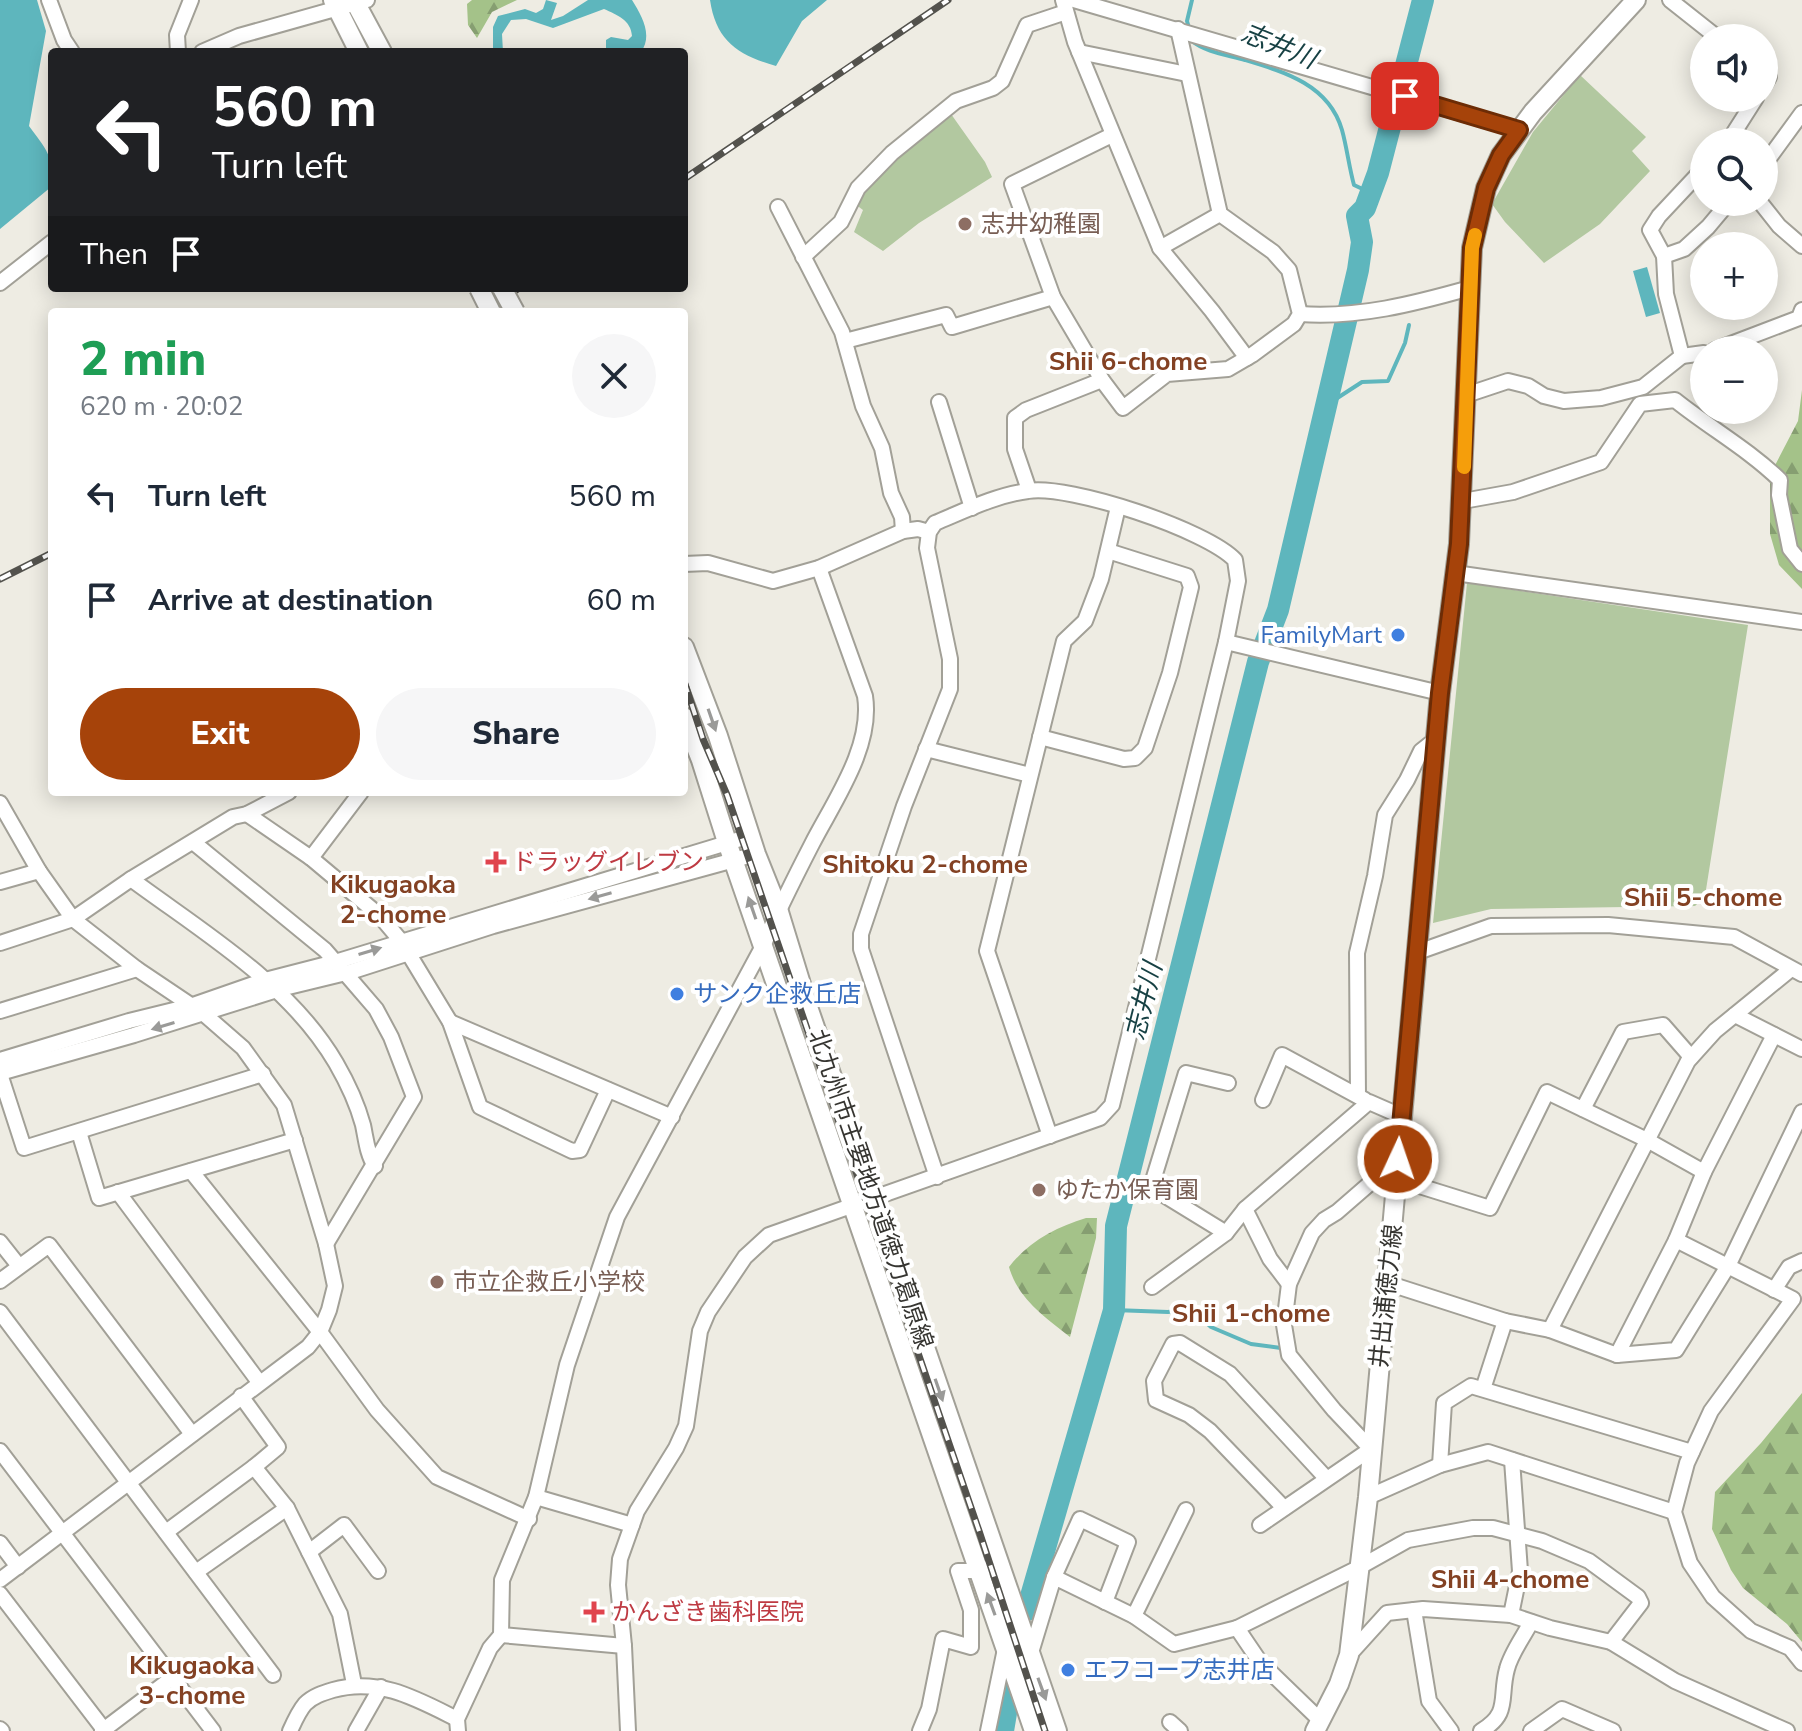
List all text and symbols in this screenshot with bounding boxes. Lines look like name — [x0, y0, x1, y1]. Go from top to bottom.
water label: 志井川 — [1236, 15, 1324, 78]
map controls — [1690, 24, 1778, 424]
button: sound — [1690, 24, 1778, 112]
pin — [1371, 62, 1439, 130]
text: 560 m — [212, 69, 377, 146]
icon: arrive — [1383, 74, 1427, 118]
icon: left — [80, 80, 184, 184]
button: search — [1690, 128, 1778, 216]
text: Turn left — [212, 142, 347, 191]
place label: 志井幼稚園 — [981, 208, 1101, 240]
marker: 志井幼稚園 — [956, 215, 974, 233]
icon: arrive — [164, 232, 208, 276]
button: + — [1690, 232, 1778, 320]
text: Then — [80, 234, 148, 275]
text: 2 min — [80, 326, 206, 392]
button: close — [572, 334, 656, 418]
button: − — [1690, 336, 1778, 424]
district label: Shii 6-chome — [1049, 344, 1207, 379]
text: 620 m · 20:02 — [80, 389, 243, 424]
icon: left — [80, 474, 124, 518]
text: Turn left — [148, 476, 266, 517]
text: 560 m — [569, 476, 656, 517]
icon: arrive — [80, 578, 124, 622]
text: Arrive at destination — [148, 580, 433, 621]
text: 60 m — [587, 580, 656, 621]
place label: FamilyMart — [1260, 619, 1383, 651]
marker: FamilyMart — [1389, 626, 1407, 644]
button: Exit — [80, 688, 360, 780]
button: Share — [376, 688, 656, 780]
one-way arrow — [706, 708, 719, 732]
place label: ドラッグイレブン — [512, 846, 704, 878]
district label: Shitoku 2-chome — [822, 847, 1028, 882]
marker: ドラッグイレブン — [487, 853, 505, 871]
district label: Kikugaoka 2-chome — [330, 867, 456, 932]
district label: Shii 5-chome — [1624, 880, 1782, 915]
one-way arrow — [587, 890, 611, 903]
one-way arrow — [745, 896, 757, 920]
one-way arrow — [358, 944, 382, 957]
water label: 志井川 — [1118, 956, 1171, 1043]
place label: サンク企救丘店 — [693, 978, 861, 1010]
marker: サンク企救丘店 — [668, 985, 686, 1003]
one-way arrow — [151, 1021, 175, 1033]
street label: 北九州市主要地方道徳力葛原線 — [801, 1025, 941, 1353]
position arrow — [1356, 1117, 1440, 1201]
place label: ゆたか保育園 — [1055, 1174, 1199, 1206]
marker: ゆたか保育園 — [1030, 1181, 1048, 1199]
street label: 井出浦徳力線 — [1363, 1223, 1409, 1369]
place label: 市立企救丘小学校 — [453, 1266, 645, 1298]
marker: 市立企救丘小学校 — [428, 1273, 446, 1291]
district label: Shii 1-chome — [1172, 1296, 1330, 1331]
one-way arrow — [934, 1379, 946, 1403]
district label: Shii 4-chome — [1431, 1562, 1589, 1597]
one-way arrow — [984, 1592, 997, 1616]
place label: かんざき歯科医院 — [612, 1596, 804, 1628]
marker: かんざき歯科医院 — [583, 1601, 605, 1623]
district label: Kikugaoka 3-chome — [129, 1648, 255, 1713]
place label: エフコープ志井店 — [1084, 1654, 1275, 1686]
marker: エフコープ志井店 — [1059, 1661, 1077, 1679]
one-way arrow — [1036, 1677, 1049, 1701]

